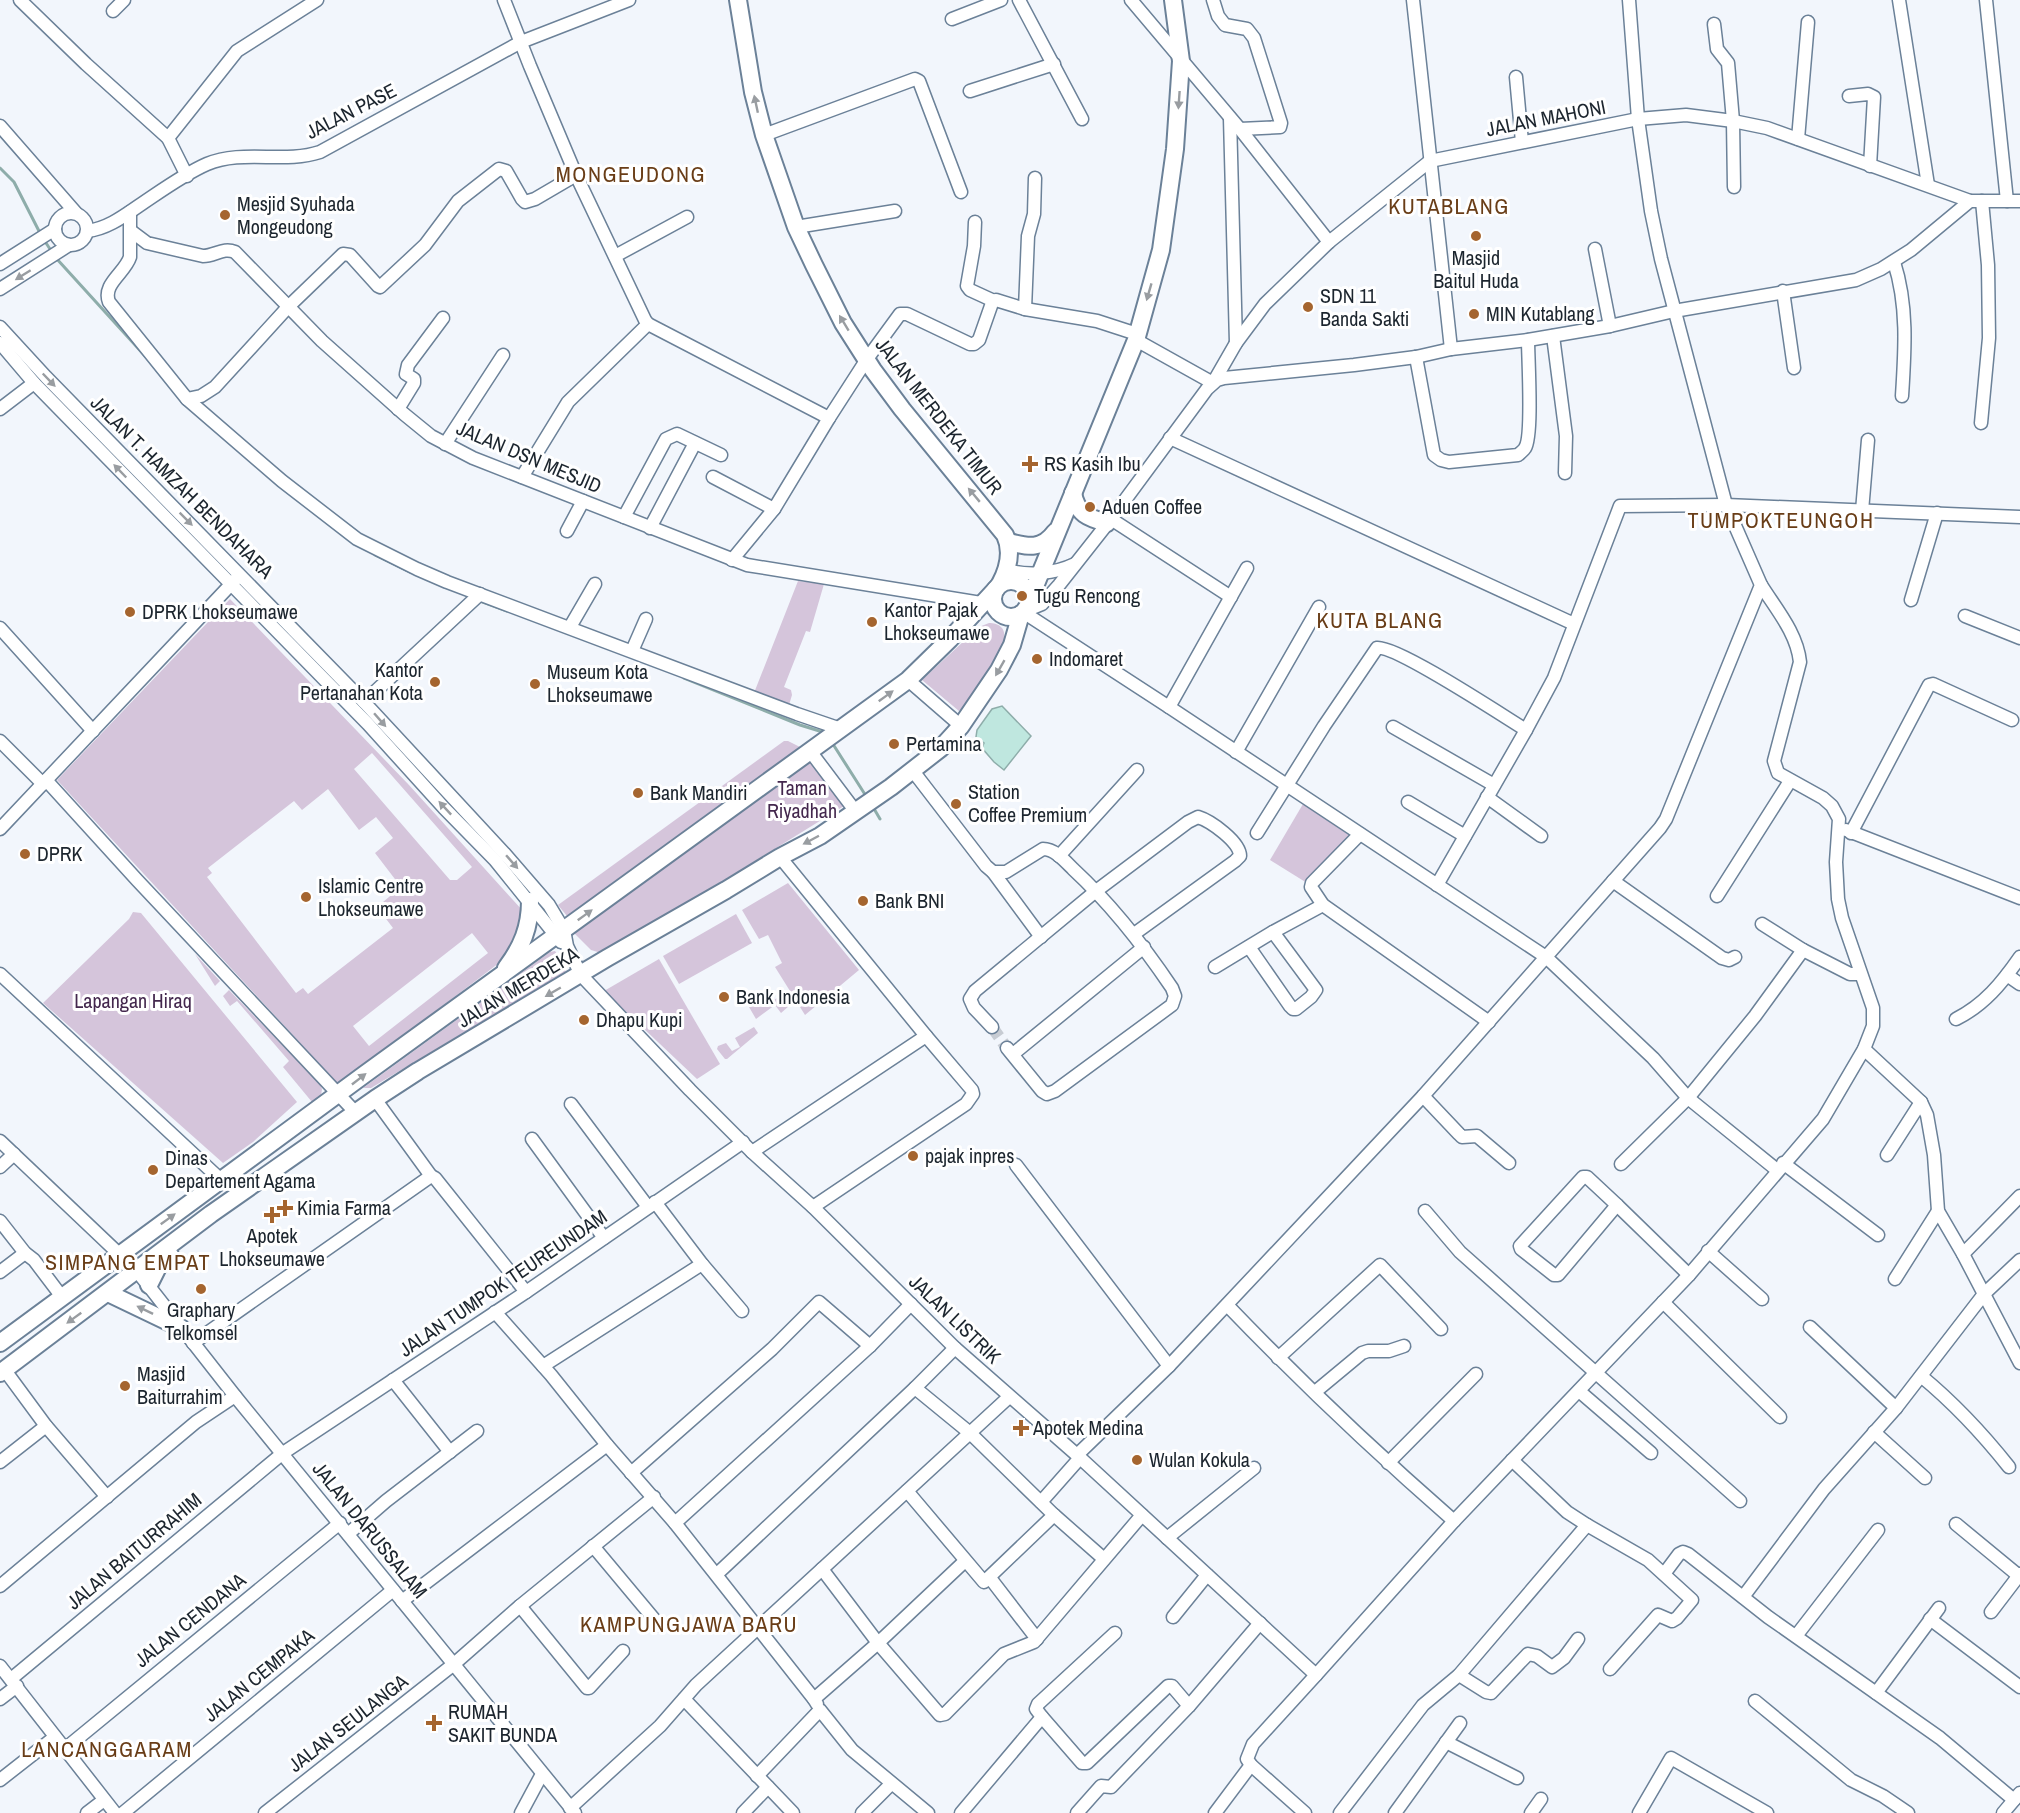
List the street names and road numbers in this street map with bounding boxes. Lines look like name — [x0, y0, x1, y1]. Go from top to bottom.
street label: JALAN PASE — [301, 76, 401, 145]
street label: JALAN MAHONI — [1484, 93, 1608, 142]
street label: JALAN MERDEKA TIMUR — [870, 332, 1009, 500]
street label: JALAN T. HAMZAH BENDAHARA — [85, 389, 280, 584]
street label: JALAN DSN MESJID — [453, 414, 606, 499]
street label: JALAN MERDEKA — [452, 940, 583, 1033]
street label: JALAN TUMPOK TEUREUNDAM — [393, 1203, 612, 1362]
street label: JALAN LISTRIK — [904, 1268, 1007, 1369]
street label: JALAN DARUSSALAM — [307, 1456, 434, 1604]
street label: JALAN BAITURRAHIM — [60, 1486, 207, 1615]
street label: JALAN CENDANA — [128, 1566, 251, 1673]
street label: JALAN CEMPAKA — [198, 1622, 320, 1727]
street label: JALAN SEULANGA — [282, 1667, 413, 1778]

